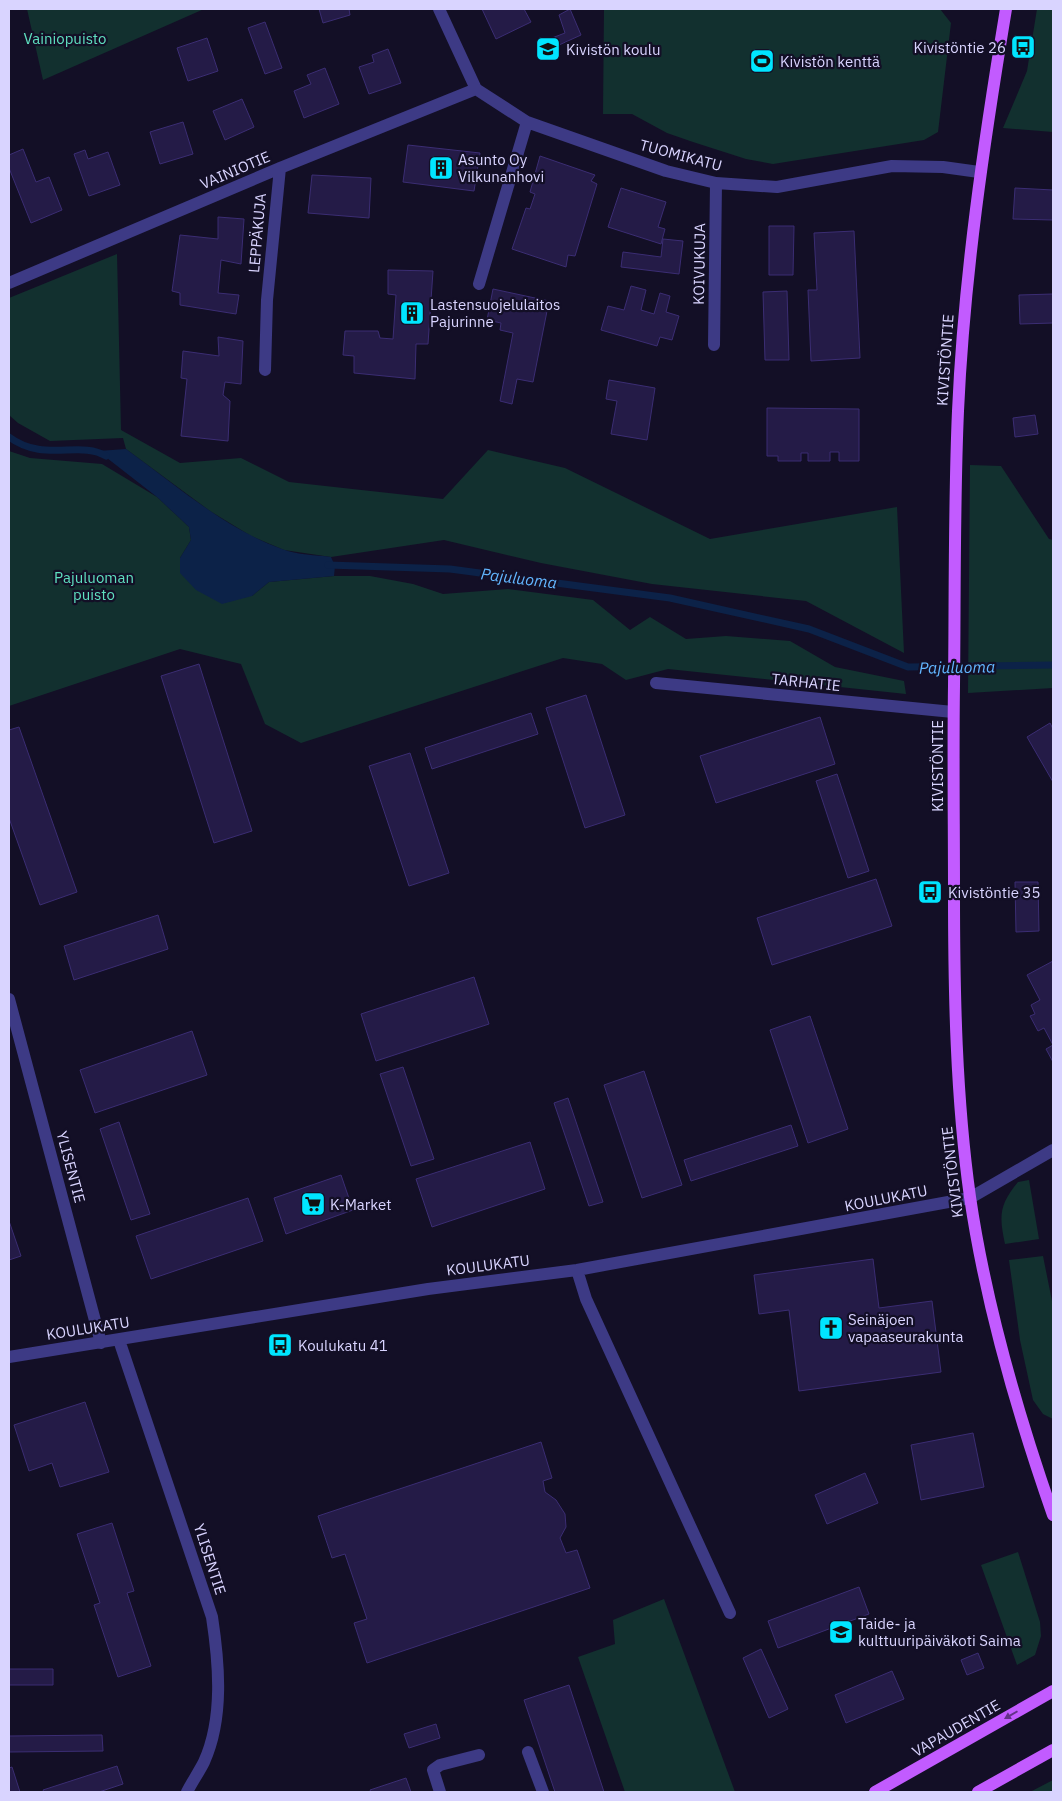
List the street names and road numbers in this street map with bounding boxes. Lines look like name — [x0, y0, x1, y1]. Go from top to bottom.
street label: TUOMIKATU — [638, 135, 724, 175]
street label: VAINIOTIE — [197, 147, 273, 193]
street label: LEPPÄKUJA — [244, 192, 270, 274]
street label: KOIVUKUJA — [689, 223, 709, 305]
street label: KIVISTÖNTIE — [932, 313, 958, 407]
street label: TARHATIE — [771, 669, 841, 695]
street label: KIVISTÖNTIE — [928, 720, 947, 812]
street label: KIVISTÖNTIE — [937, 1125, 967, 1219]
street label: YLISENTIE — [52, 1129, 90, 1205]
street label: KOULUKATU — [843, 1181, 929, 1215]
street label: KOULUKATU — [445, 1250, 531, 1280]
street label: KOULUKATU — [45, 1312, 131, 1344]
street label: YLISENTIE — [190, 1521, 230, 1597]
street label: VAPAUDENTIE — [908, 1695, 1004, 1761]

